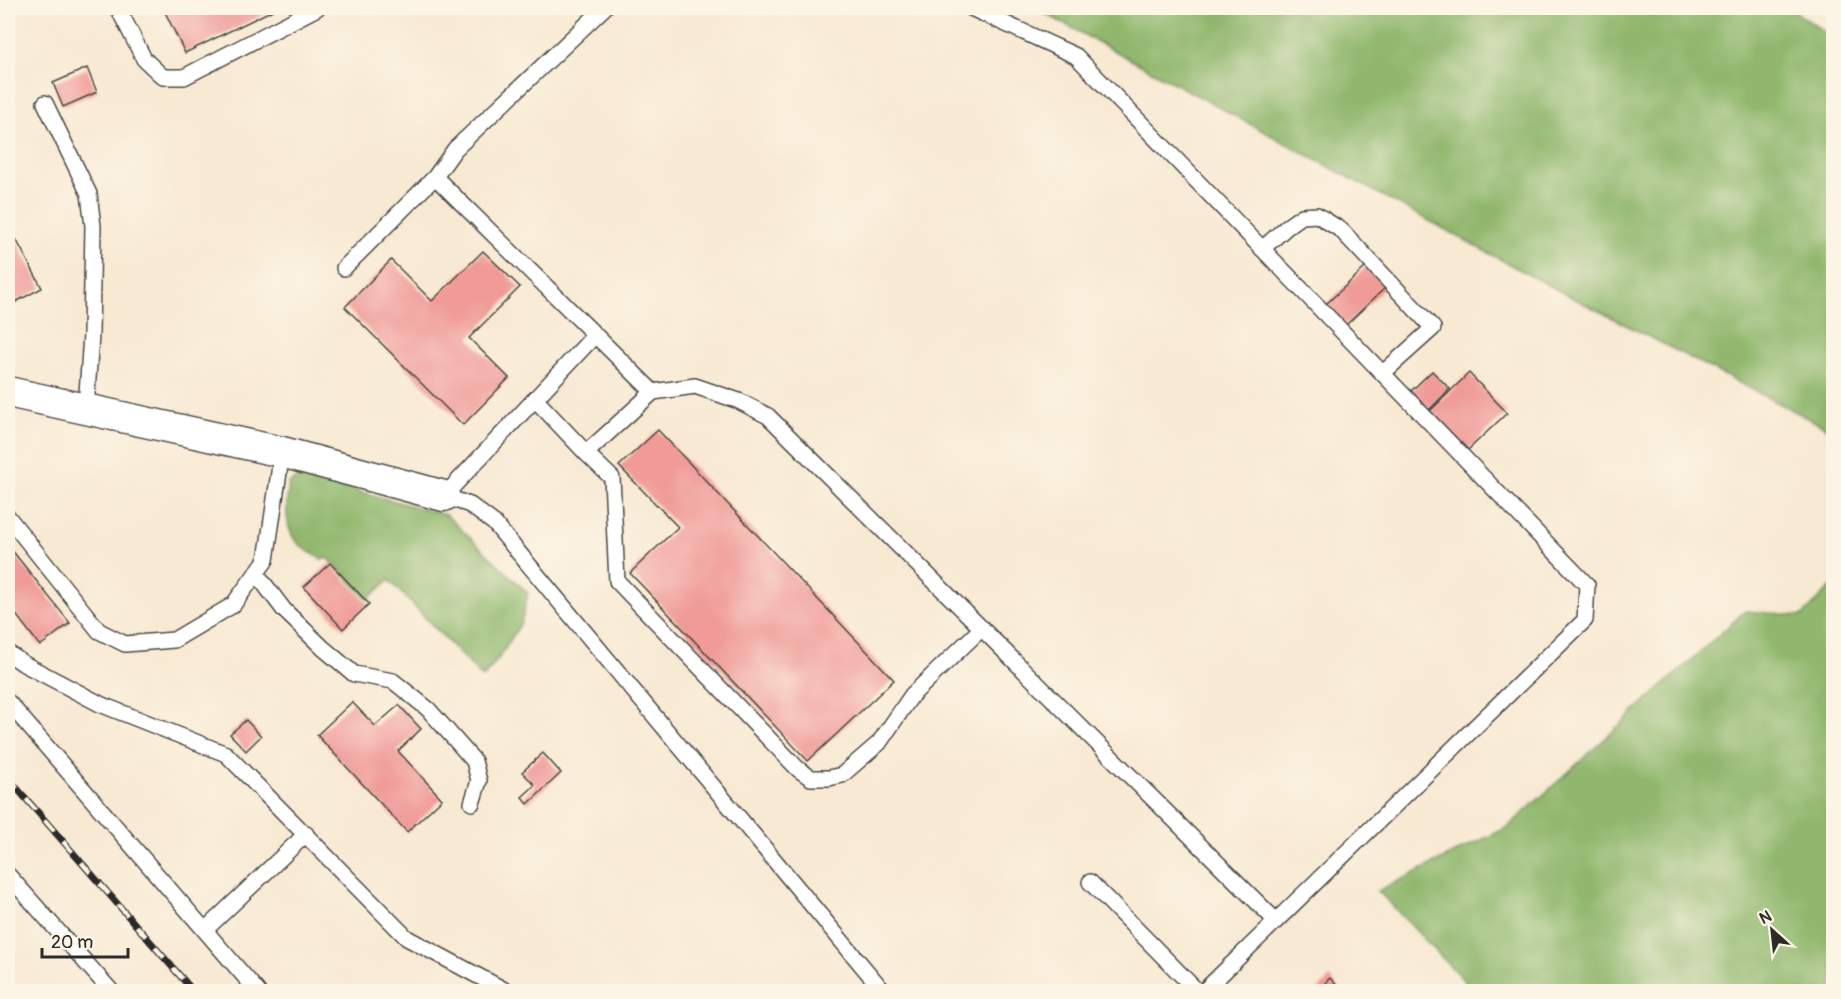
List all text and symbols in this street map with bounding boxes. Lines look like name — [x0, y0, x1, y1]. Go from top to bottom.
north arrow — [1742, 900, 1802, 960]
text: N — [1756, 906, 1775, 929]
scale bar — [42, 921, 128, 959]
text: 20 m — [51, 931, 93, 954]

